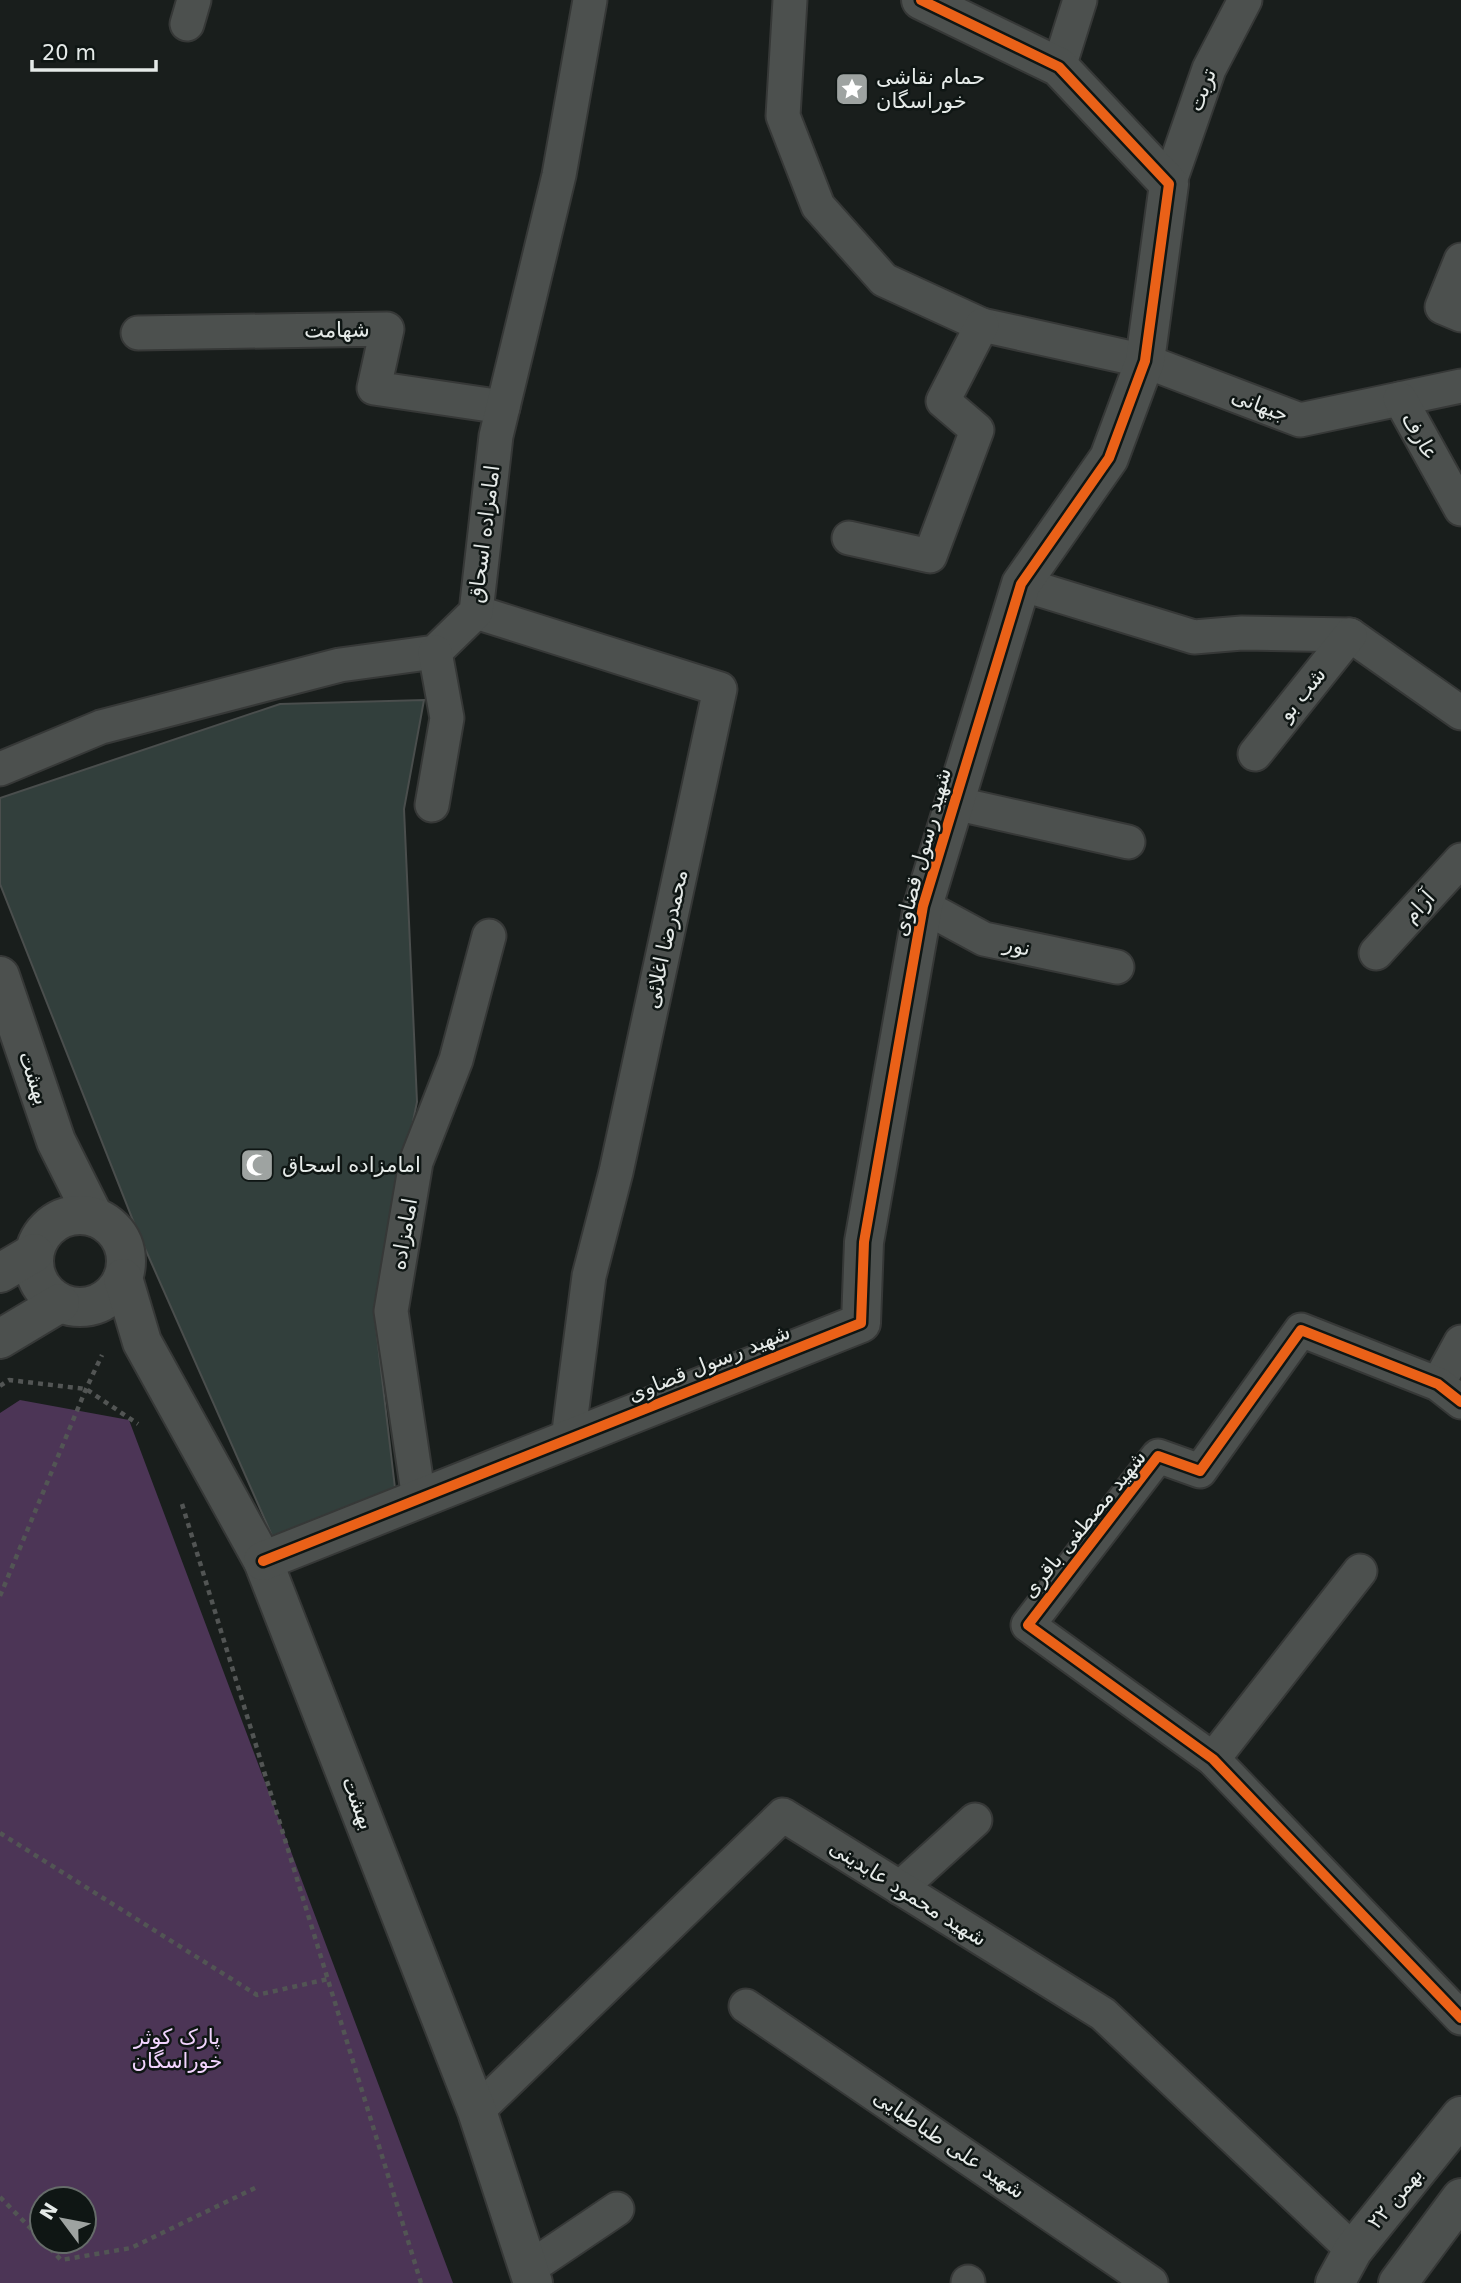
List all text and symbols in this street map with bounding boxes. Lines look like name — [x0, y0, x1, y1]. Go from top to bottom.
scale bar — [32, 28, 156, 72]
text: 20 m — [42, 41, 96, 65]
place label: حمام نقاشی خوراسگان — [876, 65, 985, 113]
street label: تربت — [1183, 65, 1221, 115]
place icon: حمام نقاشی خوراسگان — [833, 70, 871, 108]
street label: شهامت — [304, 317, 370, 343]
street label: جیهانی — [1228, 383, 1292, 427]
street label: عارف — [1397, 408, 1443, 464]
street label: امامزاده اسحاق — [464, 464, 504, 604]
street label: شب بو — [1273, 663, 1331, 726]
street label: شهید رسول قضاوی — [888, 765, 956, 939]
street label: محمدرضا اغلائی — [640, 867, 692, 1011]
street label: آرام — [1398, 885, 1440, 928]
street label: نور — [1000, 931, 1033, 961]
street label: بهشت — [14, 1048, 54, 1108]
mosque icon: امامزاده اسحاق — [238, 1146, 276, 1184]
place label: امامزاده اسحاق — [282, 1153, 421, 1177]
street label: امامزاده — [386, 1196, 422, 1272]
street label: شهید رسول قضاوی — [624, 1319, 794, 1407]
street label: شهید مصطفی باقری — [1017, 1445, 1151, 1603]
street label: بهشت — [337, 1773, 379, 1833]
street label: شهید محمود عابدینی — [825, 1835, 991, 1951]
park label: پارک کوثر خوراسگان — [132, 2025, 222, 2073]
street label: شهید علی طباطبایی — [869, 2085, 1029, 2203]
street label: ۲۲ بهمن — [1362, 2162, 1428, 2234]
north arrow — [28, 2185, 98, 2255]
text: N — [35, 2198, 62, 2224]

